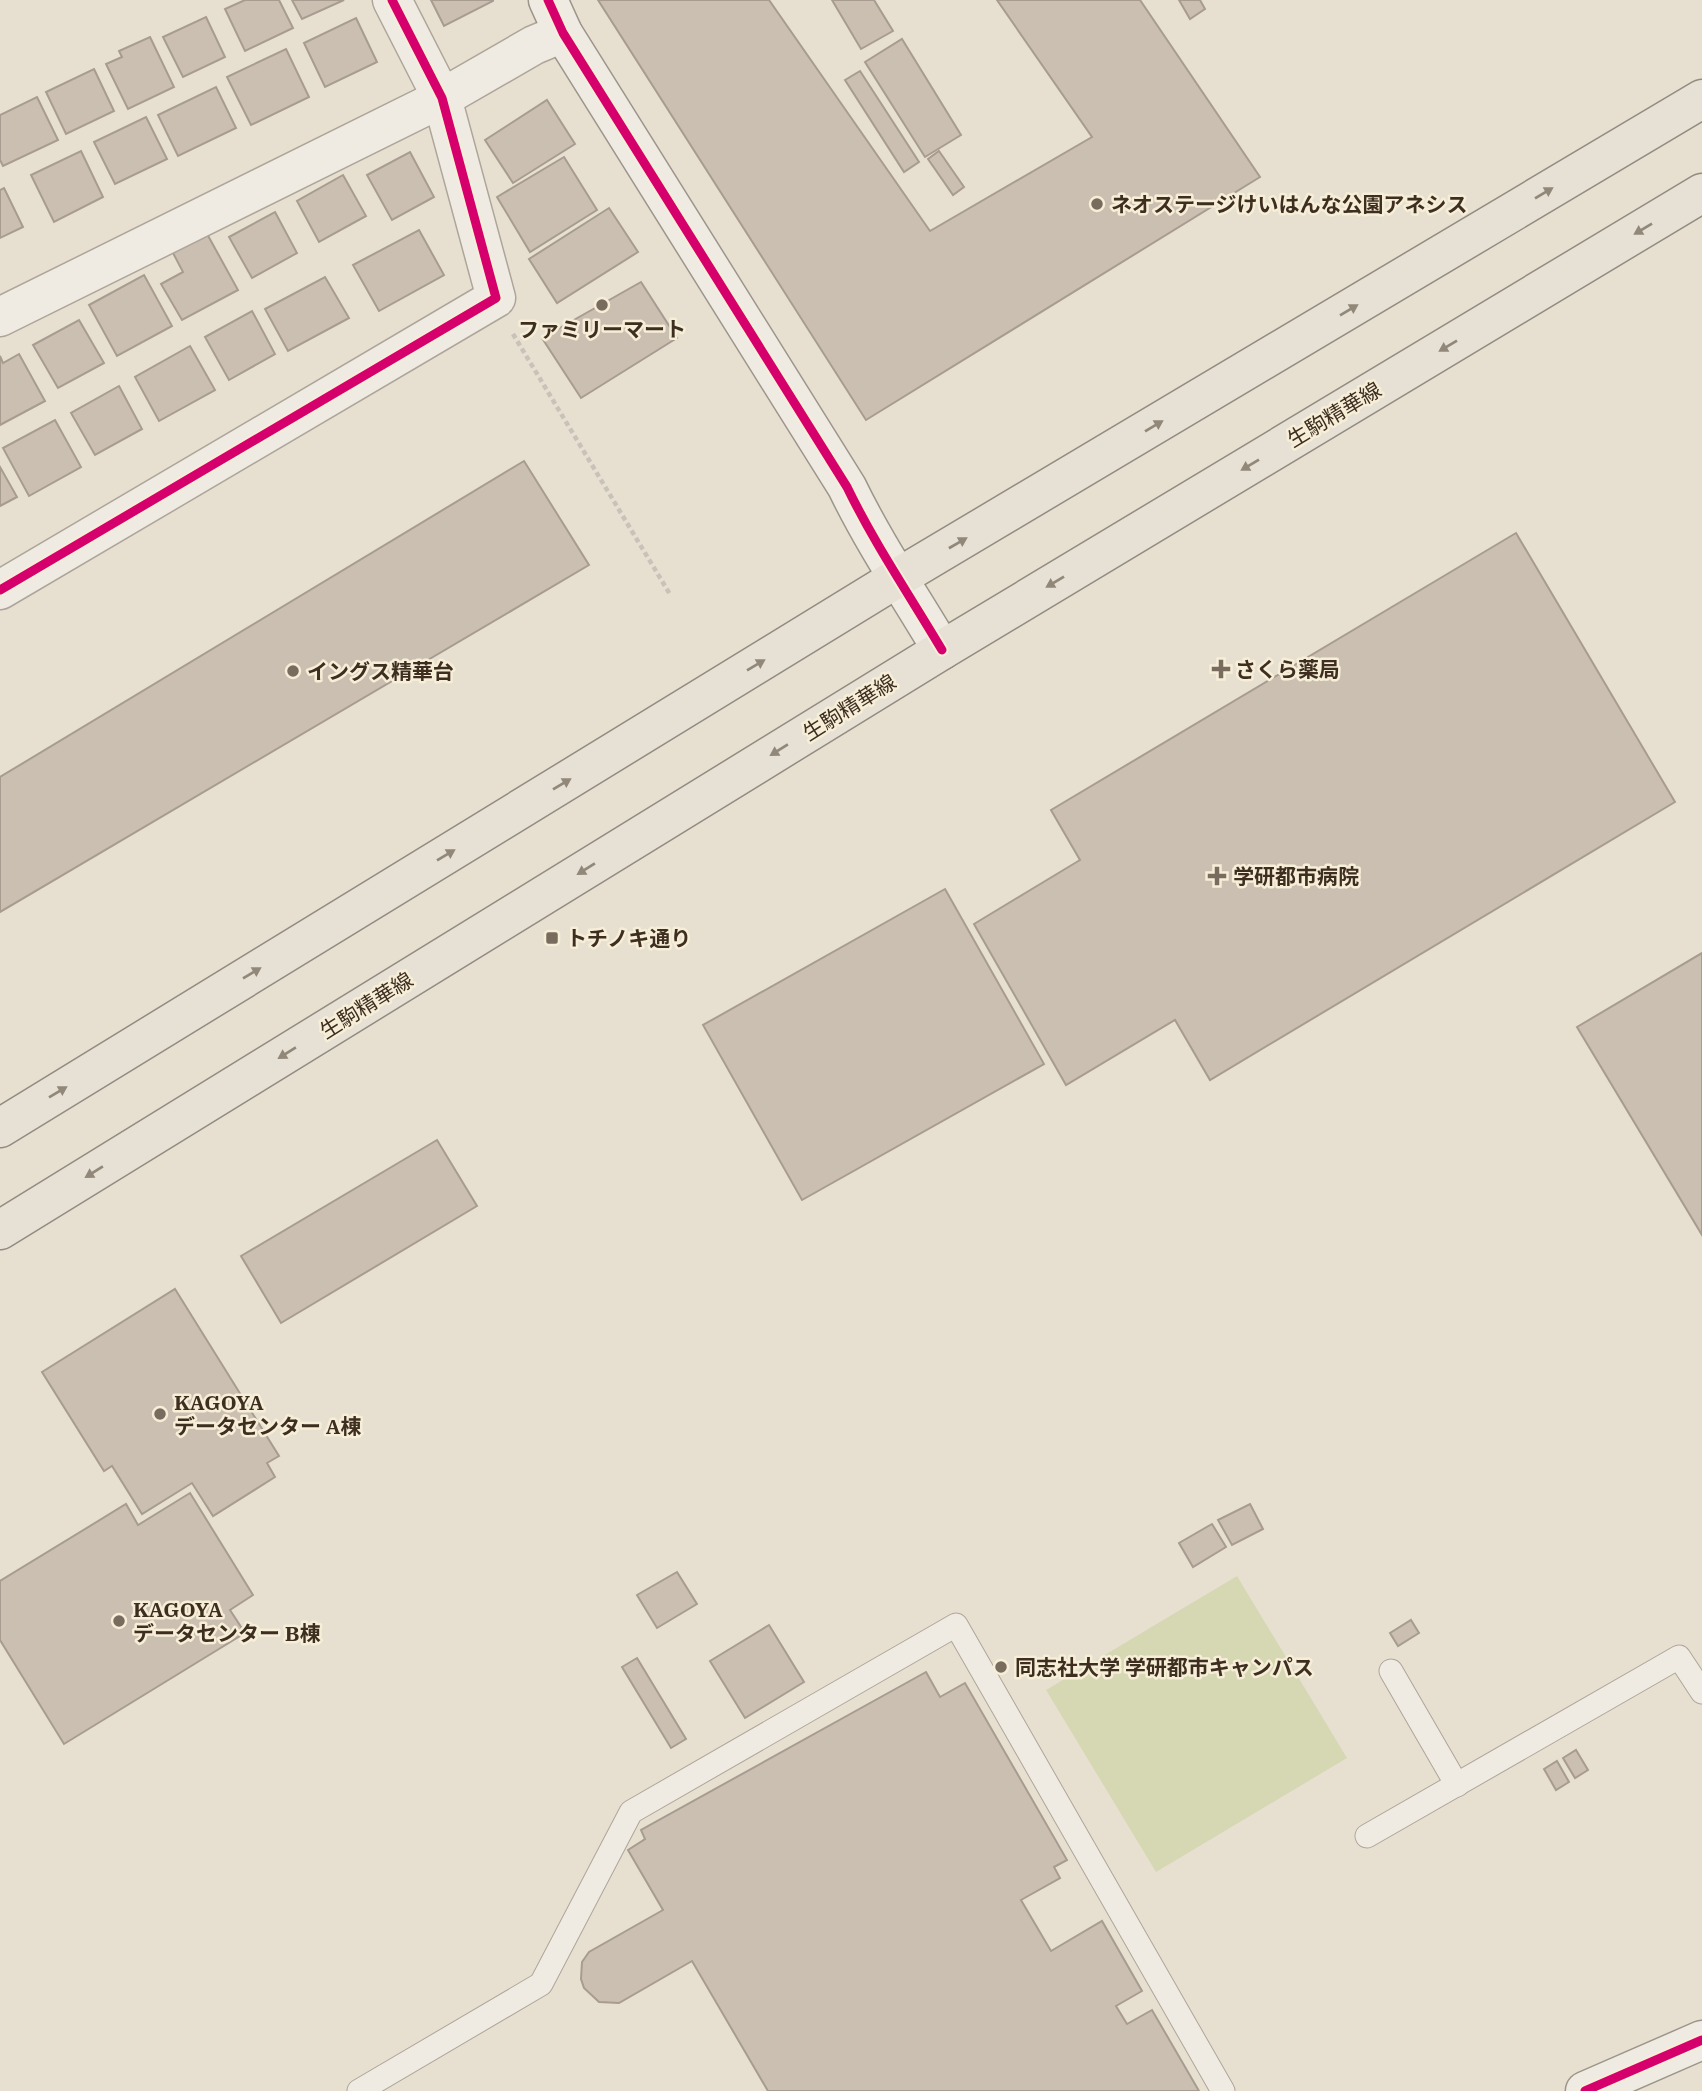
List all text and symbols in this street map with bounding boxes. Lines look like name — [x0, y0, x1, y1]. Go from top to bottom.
one-way arrow — [1535, 187, 1554, 200]
place label: ネオステージけいはんな公園アネシス — [1111, 190, 1468, 218]
marker: ネオステージけいはんな公園アネシス — [1089, 196, 1105, 212]
one-way arrow — [1634, 222, 1653, 235]
marker: ファミリーマート — [594, 297, 610, 313]
one-way arrow — [1340, 304, 1359, 316]
place label: ファミリーマート — [518, 315, 686, 343]
one-way arrow — [1439, 339, 1458, 352]
street label: 生駒精華線 — [1282, 375, 1386, 453]
one-way arrow — [1144, 420, 1163, 433]
one-way arrow — [1240, 458, 1259, 471]
one-way arrow — [949, 536, 968, 549]
one-way arrow — [1045, 576, 1064, 588]
place label: さくら薬局 — [1235, 655, 1340, 683]
place label: イングス精華台 — [307, 657, 454, 685]
one-way arrow — [747, 659, 766, 672]
marker: さくら薬局 — [1213, 661, 1229, 677]
marker: イングス精華台 — [285, 663, 301, 679]
street label: 生駒精華線 — [797, 667, 901, 747]
one-way arrow — [770, 744, 789, 756]
one-way arrow — [552, 777, 572, 790]
one-way arrow — [437, 848, 456, 861]
place label: 学研都市病院 — [1233, 862, 1359, 890]
one-way arrow — [576, 863, 595, 876]
marker: 学研都市病院 — [1207, 866, 1227, 886]
place label: トチノキ通り — [566, 924, 691, 952]
marker: トチノキ通り — [544, 930, 560, 946]
street label: 生駒精華線 — [314, 965, 418, 1045]
one-way arrow — [243, 967, 262, 980]
one-way arrow — [278, 1046, 297, 1059]
one-way arrow — [49, 1086, 68, 1098]
one-way arrow — [84, 1166, 103, 1178]
place label: KAGOYA データセンター A棟 — [174, 1388, 362, 1440]
marker: KAGOYA データセンター A棟 — [152, 1406, 168, 1422]
place label: KAGOYA データセンター B棟 — [133, 1595, 321, 1647]
marker: KAGOYA データセンター B棟 — [111, 1613, 127, 1629]
place label: 同志社大学 学研都市キャンパス — [1015, 1653, 1314, 1681]
marker: 同志社大学 学研都市キャンパス — [993, 1659, 1009, 1675]

